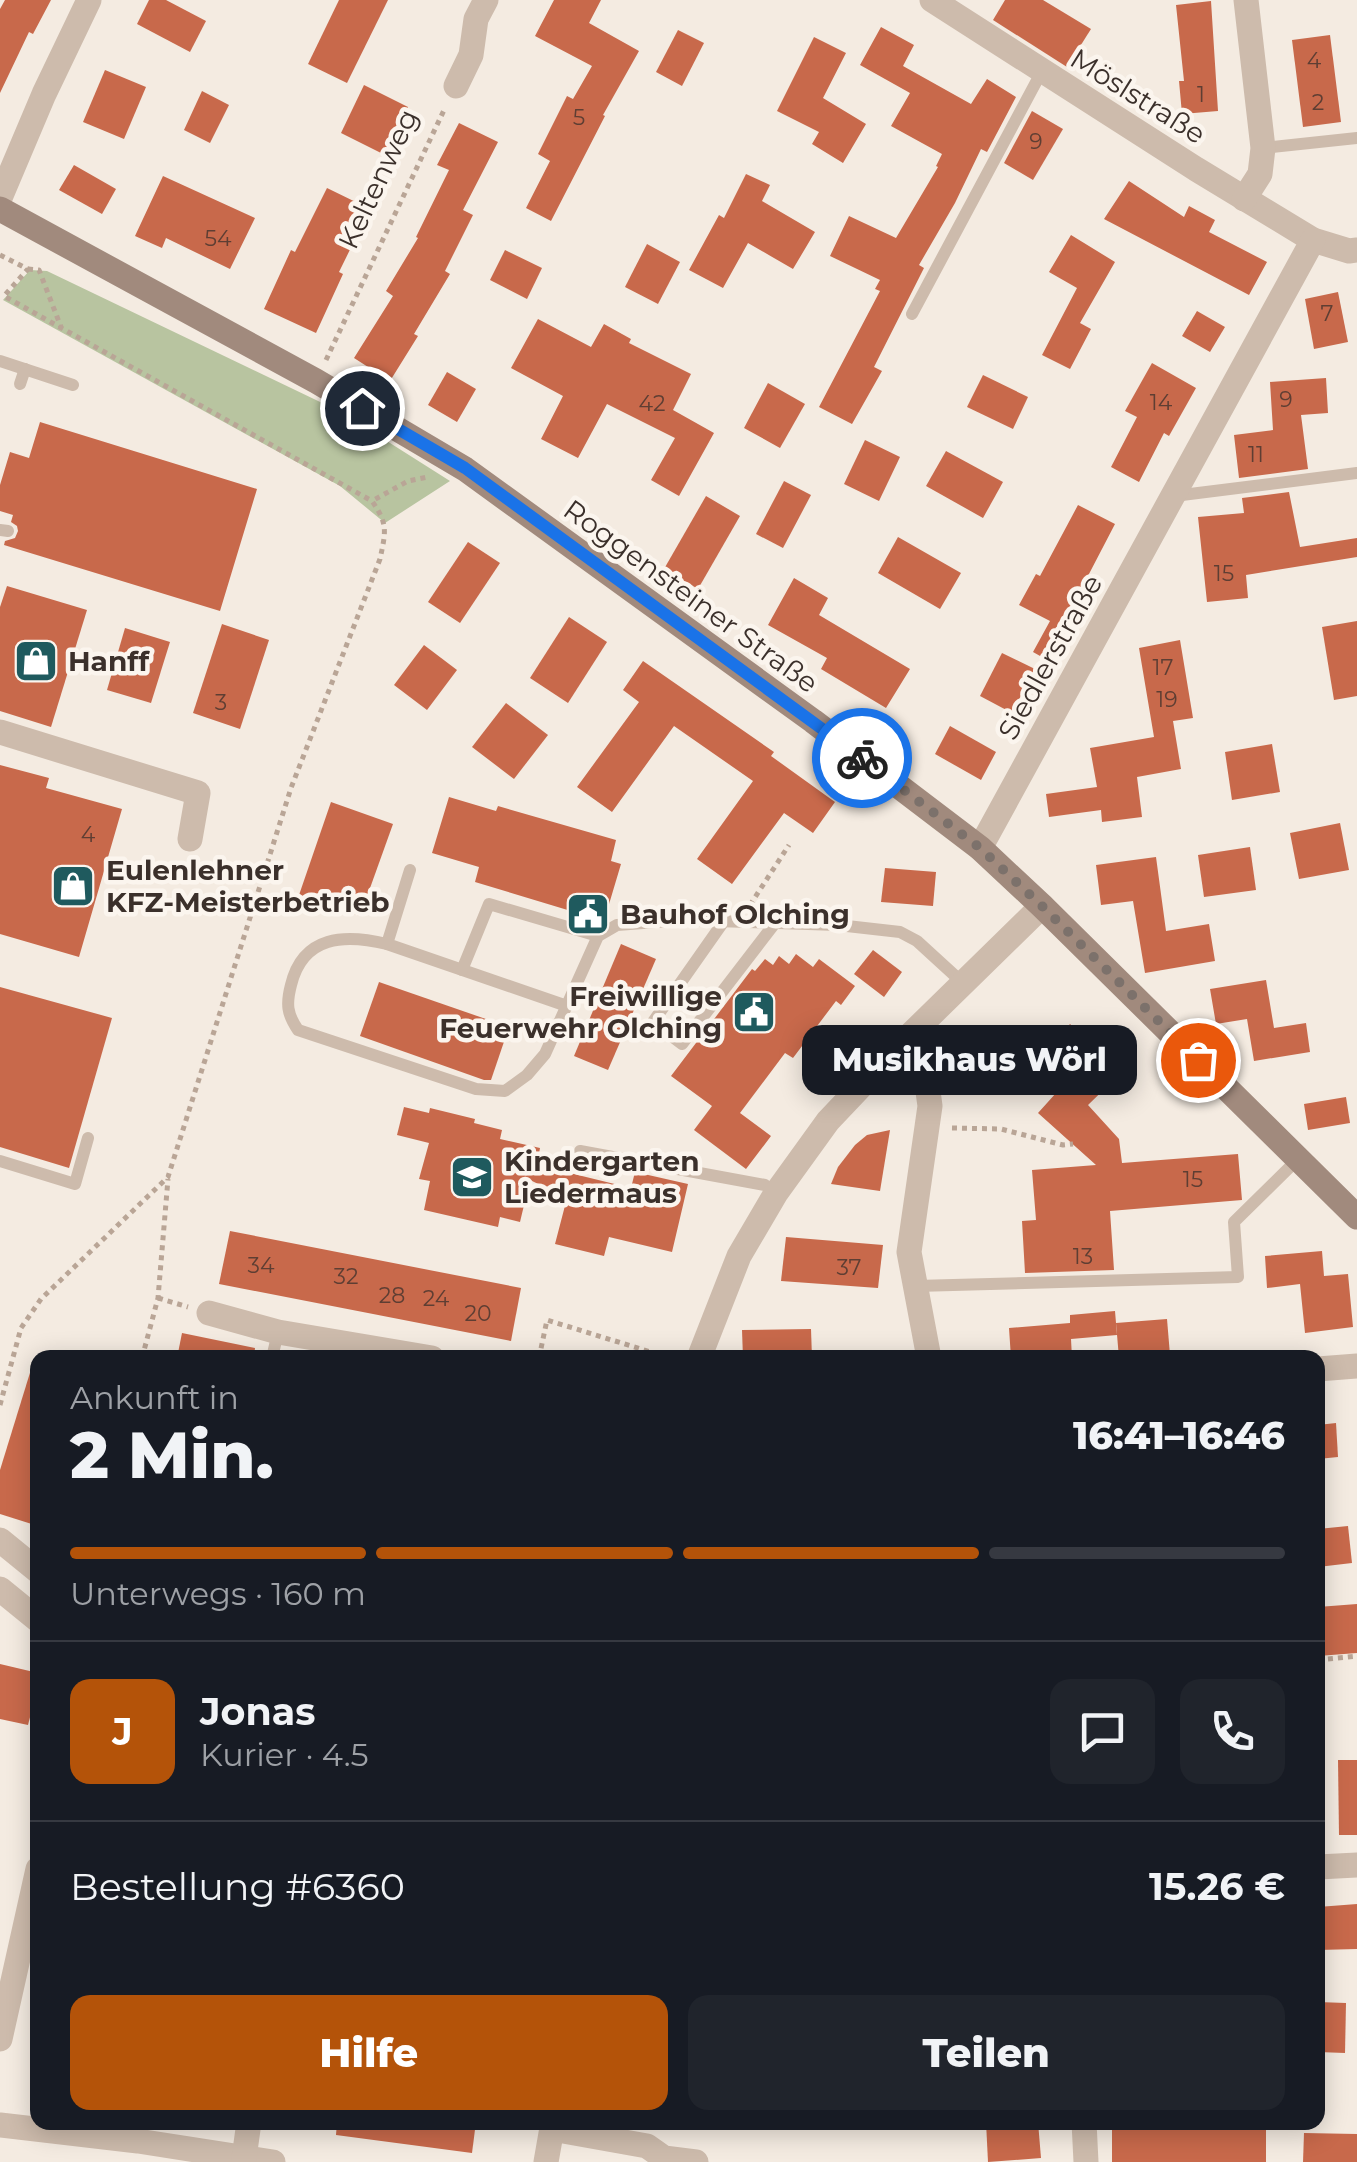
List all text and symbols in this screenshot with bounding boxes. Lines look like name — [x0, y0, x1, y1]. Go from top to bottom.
street label: Möslstraße — [1064, 41, 1212, 151]
house number: 4 — [1307, 47, 1322, 74]
house number: 1 — [1197, 81, 1205, 108]
house number: 2 — [1312, 89, 1324, 116]
street label: Keltenweg — [331, 104, 425, 254]
house number: 5 — [573, 104, 585, 131]
house number: 9 — [1029, 128, 1043, 155]
house number: 54 — [205, 225, 232, 252]
house number: 7 — [1321, 300, 1334, 327]
pin — [320, 366, 405, 451]
icon: home — [335, 381, 390, 436]
house number: 9 — [1279, 386, 1293, 413]
house number: 14 — [1150, 389, 1173, 416]
house number: 42 — [639, 390, 666, 417]
house number: 11 — [1248, 441, 1264, 468]
street label: Roggensteiner Straße — [557, 492, 825, 700]
house number: 15 — [1214, 560, 1234, 587]
street label: Siedlerstraße — [991, 568, 1109, 746]
shop icon: Hanff — [13, 638, 59, 684]
place label: Hanff — [68, 644, 150, 678]
house number: 17 — [1153, 654, 1173, 681]
house number: 19 — [1156, 686, 1178, 713]
house number: 3 — [215, 689, 227, 716]
courier — [812, 708, 912, 808]
icon: bike — [835, 731, 890, 786]
house number: 4 — [81, 821, 96, 848]
place label: Eulenlehner KFZ-Meisterbetrieb — [106, 853, 390, 919]
shop icon: Eulenlehner KFZ-Meisterbetrieb — [50, 863, 96, 909]
public building icon: Bauhof Olching — [565, 891, 611, 937]
place label: Bauhof Olching — [620, 897, 850, 931]
place label: Freiwillige Feuerwehr Olching — [439, 979, 722, 1045]
public building icon: Freiwillige Feuerwehr Olching — [731, 989, 777, 1035]
pin — [1156, 1018, 1241, 1103]
callout: Musikhaus Wörl — [803, 1025, 1138, 1095]
icon: bag — [1171, 1033, 1226, 1088]
text: Musikhaus Wörl — [832, 1040, 1107, 1079]
place label: Kindergarten Liedermaus — [504, 1144, 700, 1210]
school or university icon: Kindergarten Liedermaus — [449, 1154, 495, 1200]
house number: 15 — [1183, 1166, 1203, 1193]
house number: 13 — [1073, 1243, 1093, 1270]
house number: 34 — [248, 1252, 275, 1279]
house number: 37 — [836, 1254, 862, 1281]
house number: 32 — [334, 1263, 358, 1290]
house number: 28 — [379, 1282, 405, 1309]
house number: 24 — [423, 1285, 450, 1312]
house number: 20 — [464, 1300, 492, 1327]
text: Ankunft in — [70, 1378, 239, 1417]
text: 16:41–16:46 — [1073, 1412, 1285, 1459]
text: 2 Min. — [70, 1415, 274, 1494]
text: Unterwegs · 160 m — [70, 1574, 366, 1613]
button: chat — [1050, 1679, 1155, 1784]
button: phone — [1180, 1679, 1285, 1784]
text: Jonas — [200, 1688, 315, 1735]
text: J — [112, 1708, 133, 1755]
text: Kurier · 4.5 — [200, 1735, 369, 1774]
text: Bestellung #6360 — [70, 1863, 405, 1910]
text: 15.26 € — [1149, 1863, 1285, 1910]
button: Hilfe — [70, 1995, 668, 2110]
button: Teilen — [688, 1995, 1285, 2110]

